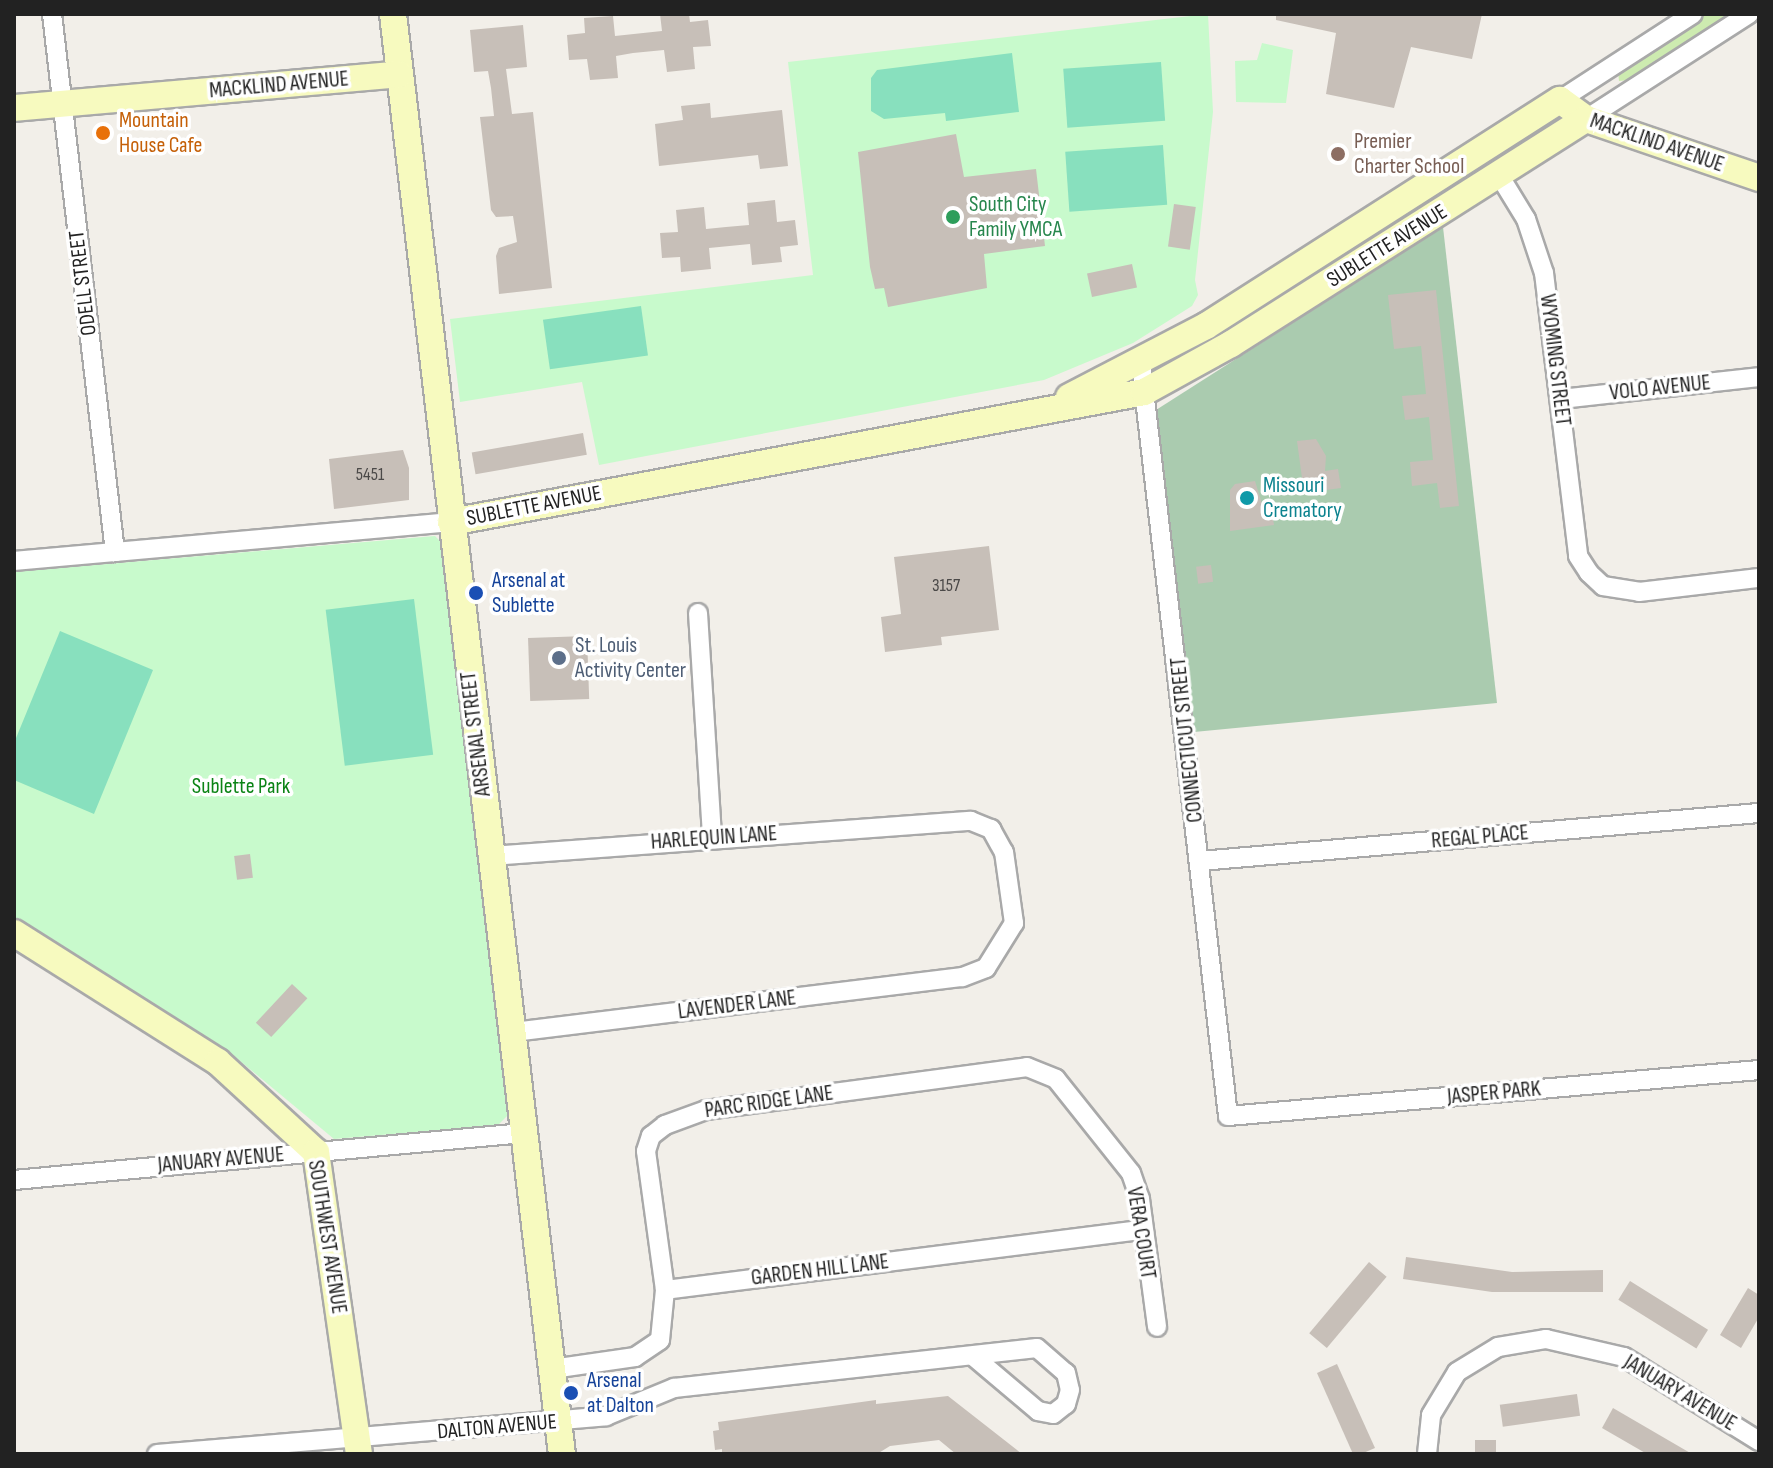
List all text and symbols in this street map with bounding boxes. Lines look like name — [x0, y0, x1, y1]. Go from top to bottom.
street label: MACKLIND AVENUE — [208, 66, 350, 104]
place label: Mountain House Cafe — [119, 107, 202, 158]
street label: MACKLIND AVENUE — [1587, 108, 1727, 178]
marker: Mountain House Cafe — [94, 124, 112, 142]
place label: Premier Charter School — [1354, 128, 1464, 180]
marker: Premier Charter School — [1329, 145, 1347, 163]
place label: South City Family YMCA — [969, 191, 1062, 242]
street label: SUBLETTE AVENUE — [1322, 199, 1452, 293]
marker: South City Family YMCA — [944, 208, 962, 226]
street label: ODELL STREET — [63, 229, 103, 337]
street label: WYOMING STREET — [1534, 293, 1576, 427]
street label: VOLO AVENUE — [1608, 370, 1712, 406]
house number: 5451 — [356, 464, 384, 486]
place label: Missouri Crematory — [1263, 472, 1342, 524]
street label: SUBLETTE AVENUE — [464, 480, 604, 532]
marker: Missouri Crematory — [1238, 489, 1256, 507]
place label: Arsenal at Sublette — [492, 567, 565, 618]
house number: 3157 — [932, 575, 960, 597]
marker: Arsenal at Sublette — [467, 584, 485, 602]
place label: St. Louis Activity Center — [575, 632, 686, 684]
marker: St. Louis Activity Center — [550, 649, 568, 667]
street label: CONNECTICUT STREET — [1165, 656, 1209, 824]
street label: ARSENAL STREET — [455, 670, 497, 798]
park label: Sublette Park — [192, 774, 290, 800]
street label: HARLEQUIN LANE — [650, 820, 778, 856]
street label: REGAL PLACE — [1430, 820, 1530, 854]
street label: LAVENDER LANE — [676, 985, 798, 1025]
street label: JASPER PARK — [1446, 1076, 1542, 1110]
street label: PARC RIDGE LANE — [703, 1080, 835, 1124]
street label: JANUARY AVENUE — [157, 1141, 285, 1179]
street label: SOUTHWEST AVENUE — [302, 1158, 352, 1316]
street label: VERA COURT — [1121, 1185, 1161, 1281]
street label: GARDEN HILL LANE — [750, 1248, 890, 1292]
street label: JANUARY AVENUE — [1619, 1349, 1741, 1437]
place label: Arsenal at Dalton — [587, 1367, 654, 1418]
marker: Arsenal at Dalton — [562, 1384, 580, 1402]
street label: DALTON AVENUE — [436, 1409, 558, 1445]

